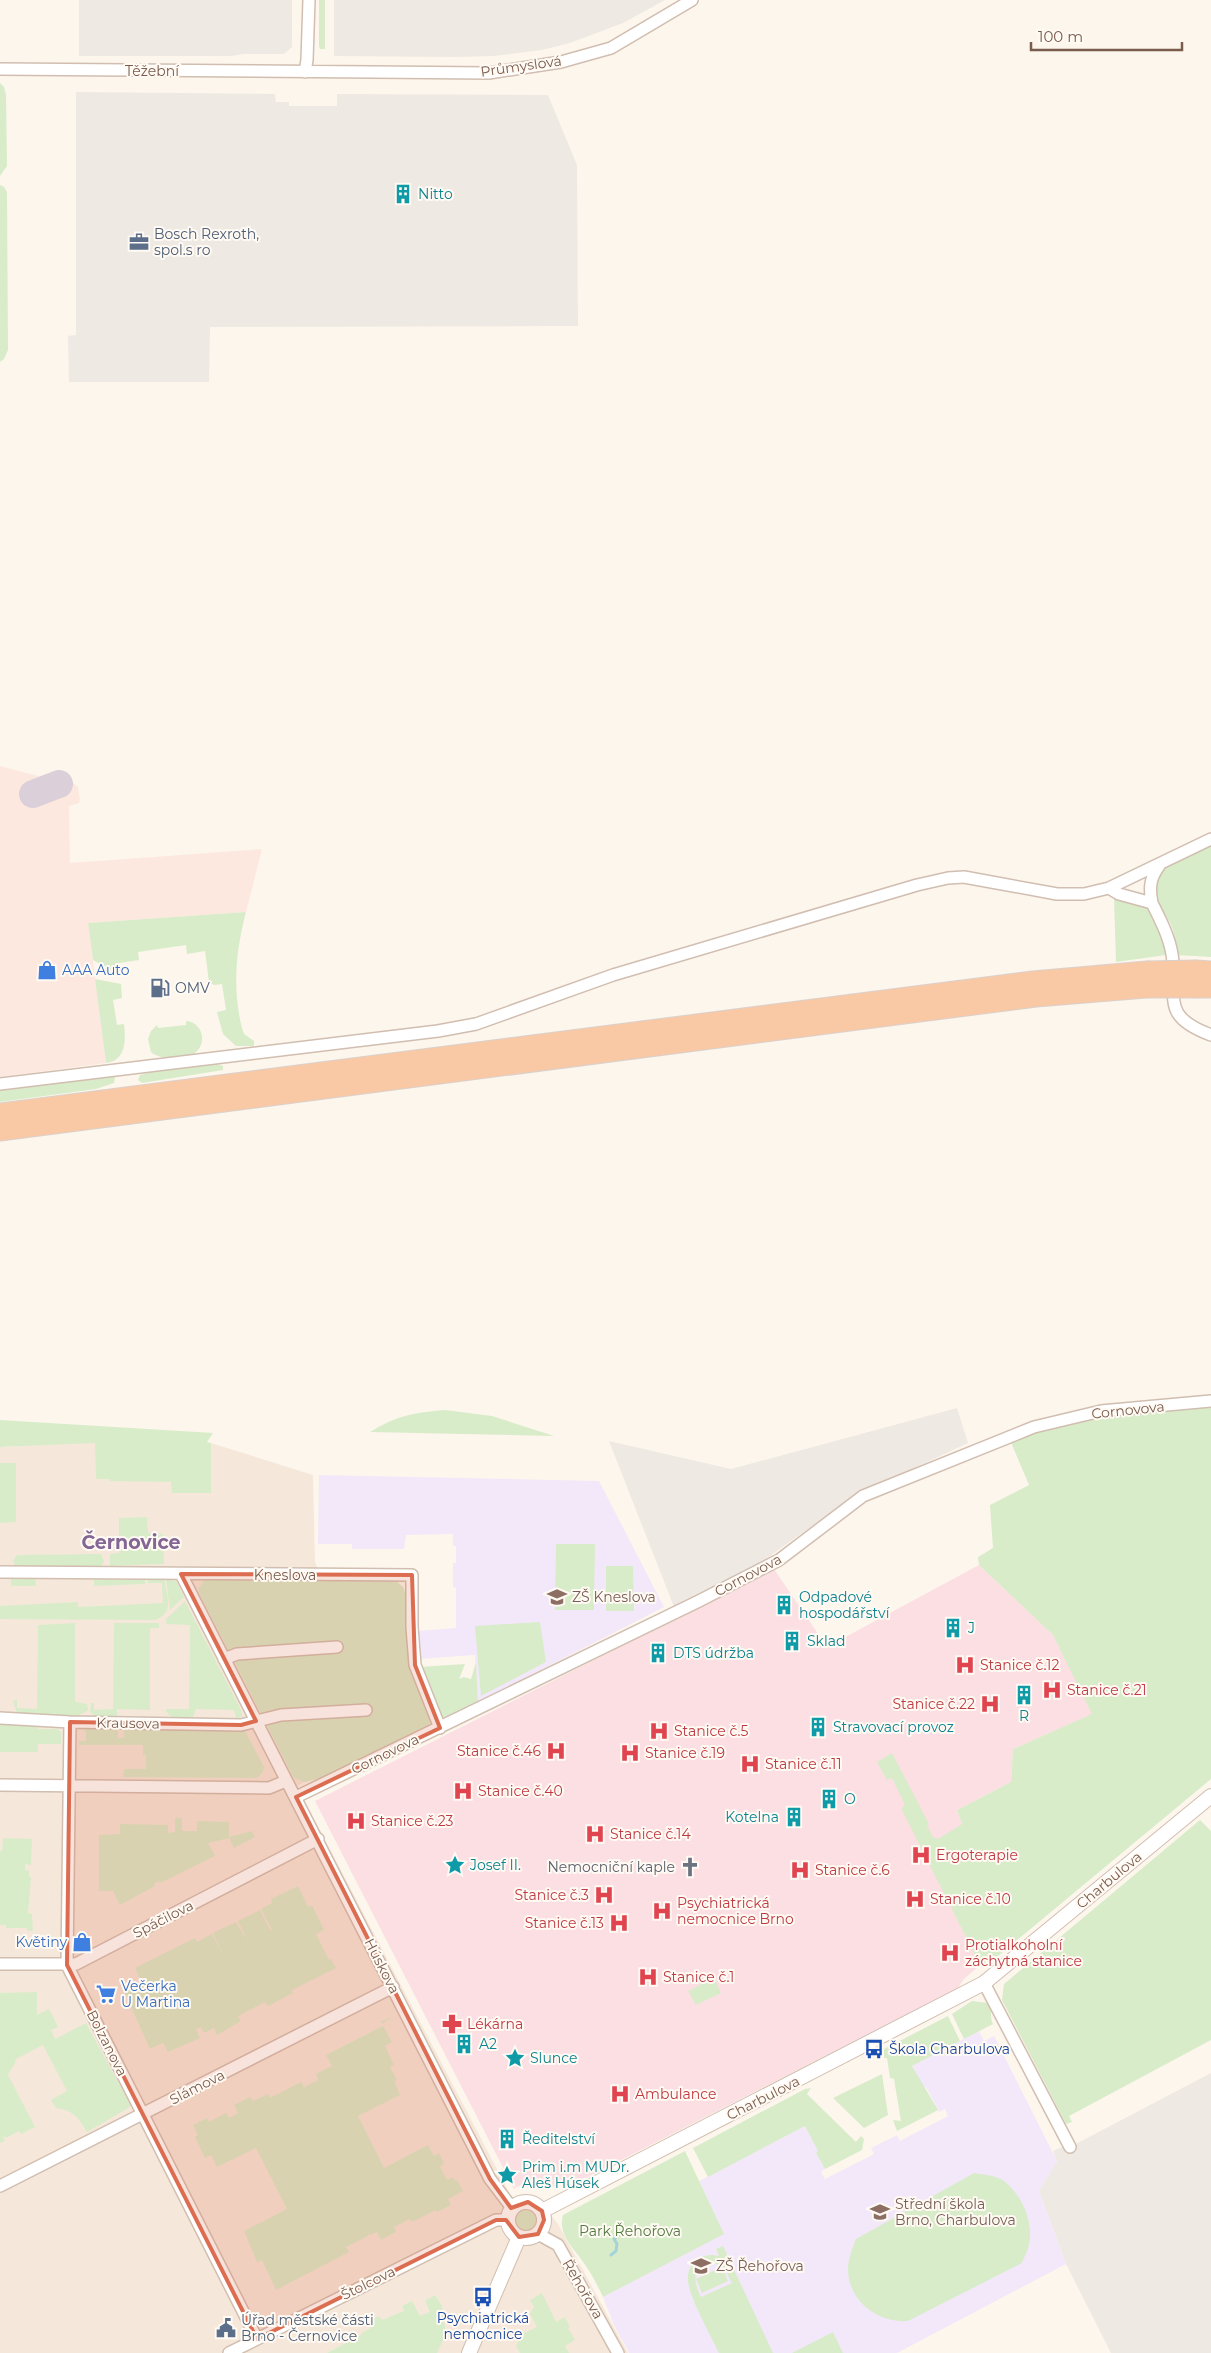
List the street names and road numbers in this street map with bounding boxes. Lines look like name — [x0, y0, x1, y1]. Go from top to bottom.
street label: Průmyslová — [479, 51, 563, 81]
street label: Těžební — [125, 62, 180, 80]
street label: Cornovova — [1091, 1397, 1165, 1423]
street label: Cornovova — [711, 1550, 785, 1600]
street label: Kneslova — [254, 1566, 316, 1584]
street label: Krausova — [96, 1713, 160, 1733]
street label: Cornovova — [348, 1730, 422, 1778]
street label: Charbulova — [1073, 1847, 1145, 1913]
street label: Spáčilova — [130, 1896, 196, 1942]
street label: Húskova — [360, 1935, 404, 1997]
street label: Bolzanova — [83, 2007, 131, 2079]
street label: Slámova — [166, 2065, 228, 2109]
street label: Charbulova — [723, 2072, 803, 2124]
street label: Řehořova — [559, 2256, 607, 2322]
street label: Štolcova — [338, 2262, 398, 2304]

